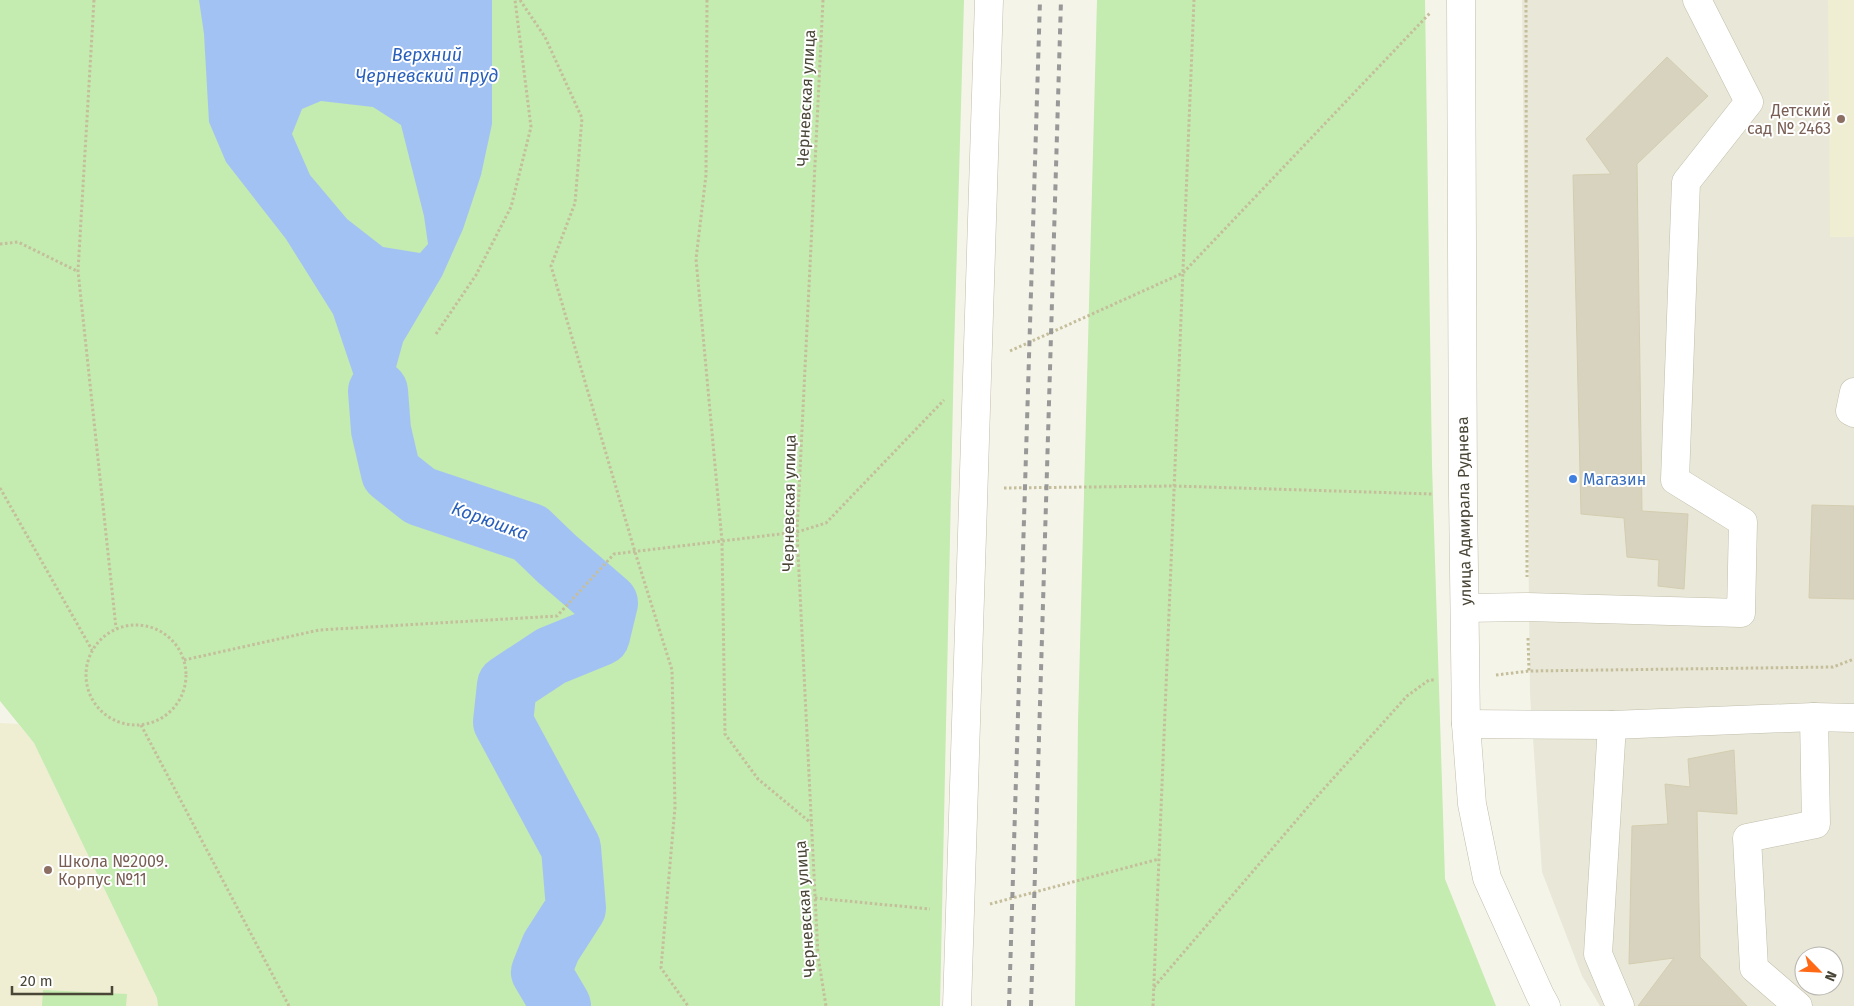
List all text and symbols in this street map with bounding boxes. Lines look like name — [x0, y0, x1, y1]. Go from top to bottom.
street label: Черневская улица — [793, 29, 819, 167]
water label: Верхний Черневский пруд — [355, 44, 499, 87]
place label: Детский сад № 2463 — [1747, 101, 1831, 138]
marker: Детский сад № 2463 — [1835, 113, 1847, 125]
street label: улица Адмирала Руднева — [1453, 416, 1475, 606]
street label: Черневская улица — [778, 434, 800, 572]
place label: Магазин — [1583, 470, 1646, 489]
marker: Магазин — [1567, 473, 1579, 485]
water label: Корюшка — [449, 497, 531, 545]
street label: Черневская улица — [791, 840, 819, 978]
place label: Школа №2009. Корпус №11 — [58, 852, 168, 889]
marker: Школа №2009. Корпус №11 — [42, 864, 54, 876]
north arrow — [1794, 946, 1844, 996]
scale bar — [12, 964, 112, 996]
text: N — [1821, 968, 1840, 984]
text: 20 m — [20, 972, 53, 990]

